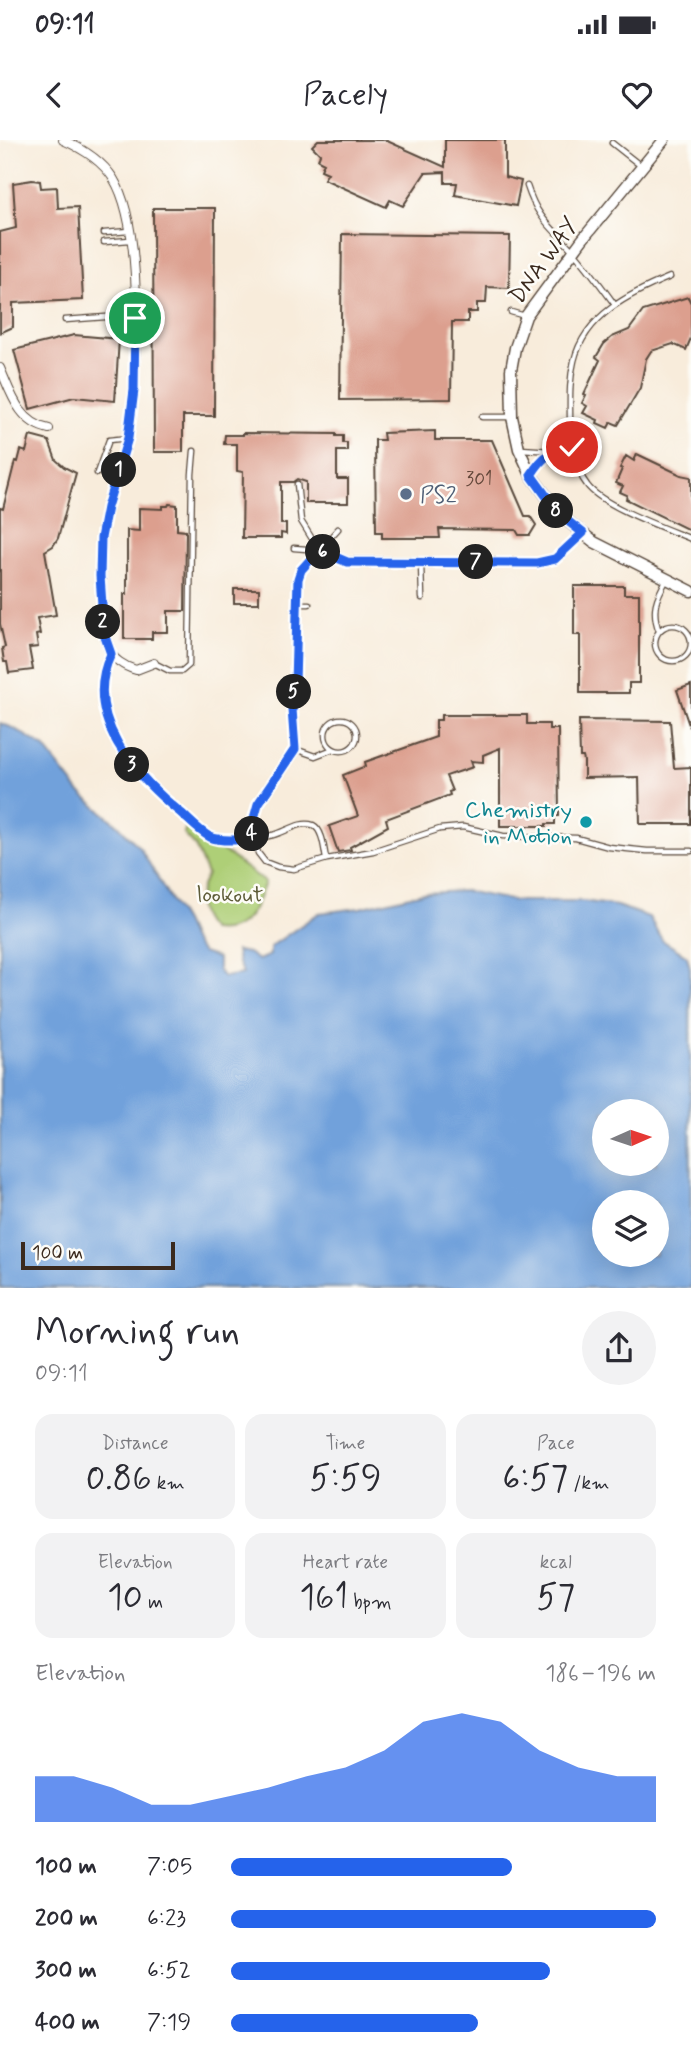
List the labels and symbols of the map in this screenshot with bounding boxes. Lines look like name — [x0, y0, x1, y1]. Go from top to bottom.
street label: DNA WAY — [503, 212, 586, 311]
pin — [105, 288, 165, 348]
pin — [542, 417, 602, 477]
pin: 1 — [102, 452, 136, 488]
house number: 301 — [466, 467, 492, 492]
place label: PS2 — [420, 481, 457, 511]
marker: PS2 — [398, 486, 414, 502]
pin: 8 — [538, 494, 574, 528]
pin: 6 — [306, 534, 340, 570]
pin: 7 — [458, 544, 494, 580]
pin: 2 — [86, 604, 120, 640]
pin: 5 — [276, 674, 312, 710]
pin: 3 — [114, 748, 150, 782]
place label: Chemistry in Motion — [465, 796, 572, 852]
marker: Chemistry in Motion — [578, 814, 594, 830]
pin: 4 — [234, 816, 270, 852]
park label: lookout — [197, 881, 263, 911]
north arrow — [592, 1099, 668, 1176]
scale bar — [21, 1239, 175, 1271]

